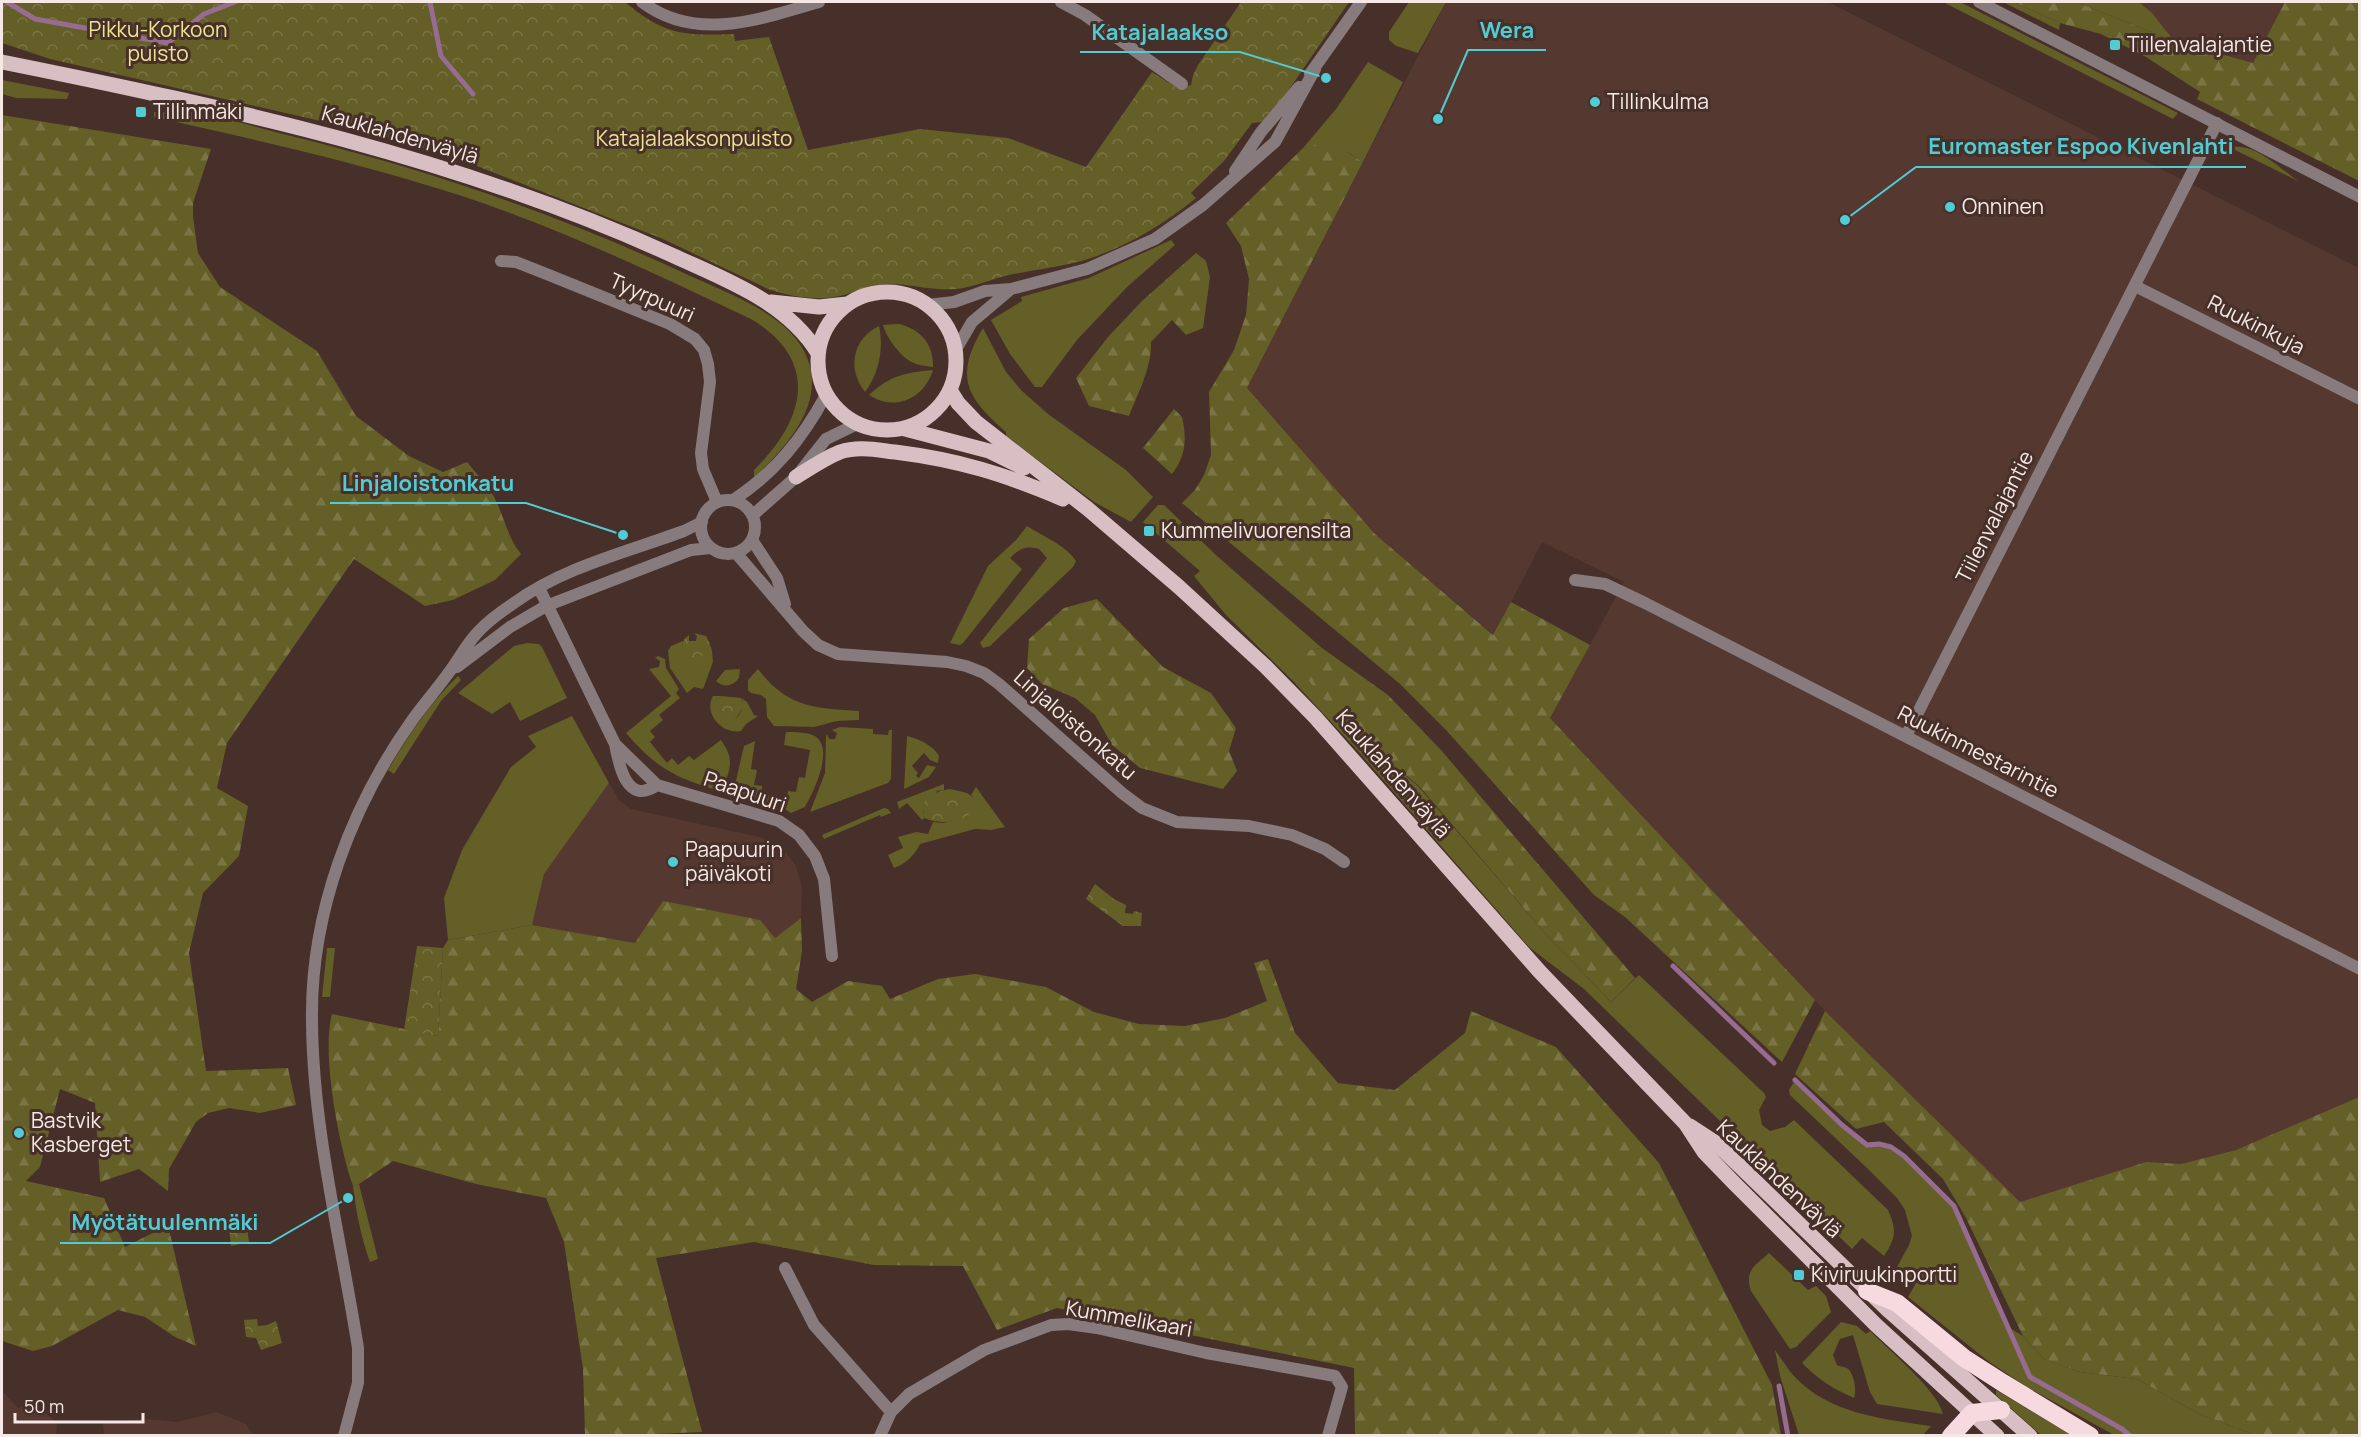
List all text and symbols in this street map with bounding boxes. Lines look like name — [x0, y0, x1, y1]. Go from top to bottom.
callout: Wera — [1468, 10, 1546, 50]
callout: Katajalaakso — [1080, 12, 1240, 52]
park label: Pikku-Korkoon puisto — [89, 15, 227, 67]
text: Wera — [1480, 15, 1534, 45]
text: Katajalaakso — [1092, 17, 1228, 47]
place label: Tiilenvalajantie — [2127, 30, 2272, 58]
marker: Tiilenvalajantie — [2108, 38, 2122, 52]
place label: Tillinkulma — [1607, 87, 1709, 115]
marker: Tillinkulma — [1588, 95, 1602, 109]
place label: Tillinmäki — [153, 97, 242, 125]
street label: Kauklahdenväylä — [319, 98, 482, 170]
marker: Tillinmäki — [134, 105, 148, 119]
park label: Katajalaaksonpuisto — [596, 124, 792, 152]
callout: Euromaster Espoo Kivenlahti — [1916, 127, 2246, 167]
text: Euromaster Espoo Kivenlahti — [1928, 131, 2234, 161]
place label: Onninen — [1962, 192, 2044, 220]
marker: Onninen — [1943, 200, 1957, 214]
street label: Tyyrpuuri — [605, 266, 700, 328]
street label: Ruukinkuja — [2203, 288, 2310, 361]
street label: Tiilenvalajantie — [1949, 446, 2039, 587]
callout: Linjaloistonkatu — [330, 463, 526, 503]
text: Linjaloistonkatu — [342, 468, 514, 498]
place label: Kummelivuorensilta — [1161, 516, 1351, 544]
marker: Kummelivuorensilta — [1142, 524, 1156, 538]
street label: Linjaloistonkatu — [1008, 663, 1143, 785]
street label: Ruukinmestarintie — [1893, 698, 2064, 804]
street label: Kauklahdenväylä — [1330, 703, 1457, 844]
street label: Paapuuri — [700, 764, 790, 818]
place label: Paapuurin päiväkoti — [685, 835, 783, 887]
marker: Paapuurin päiväkoti — [666, 855, 680, 869]
place label: Bastvik Kasberget — [31, 1106, 131, 1158]
street label: Kauklahdenväylä — [1711, 1113, 1848, 1244]
marker: Bastvik Kasberget — [12, 1126, 26, 1140]
callout: Myötätuulenmäki — [60, 1203, 270, 1243]
text: Myötätuulenmäki — [72, 1207, 258, 1237]
place label: Kiviruukinportti — [1811, 1260, 1957, 1288]
marker: Kiviruukinportti — [1792, 1268, 1806, 1282]
street label: Kummelikaari — [1064, 1293, 1195, 1343]
scale bar — [15, 1386, 142, 1424]
text: 50 m — [24, 1394, 64, 1418]

